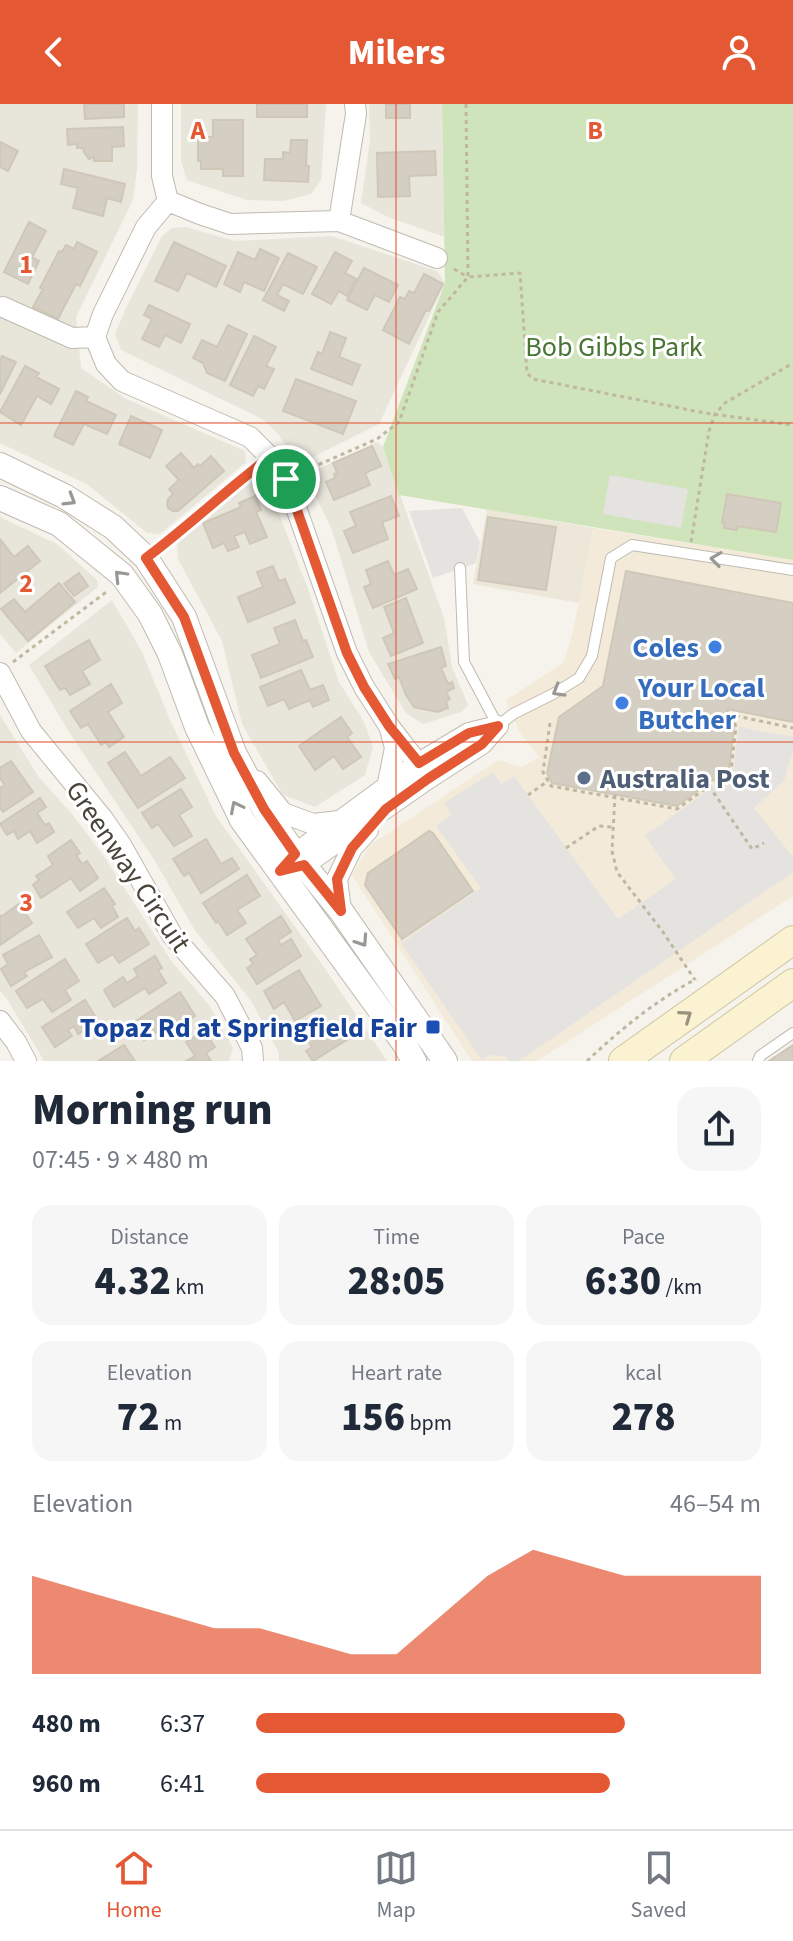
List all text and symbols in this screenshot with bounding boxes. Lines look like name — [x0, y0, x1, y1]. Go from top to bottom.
text: Milers — [348, 27, 445, 78]
icon: back — [32, 30, 76, 74]
icon: person — [717, 30, 761, 74]
text: A — [190, 112, 207, 149]
text: B — [587, 112, 603, 149]
text: 1 — [19, 246, 33, 283]
park label: Bob Gibbs Park — [525, 327, 703, 367]
pin — [252, 445, 320, 513]
icon: arrive — [264, 457, 308, 501]
one-way arrow — [61, 490, 76, 506]
one-way arrow — [709, 551, 723, 568]
text: 2 — [19, 565, 33, 602]
one-way arrow — [115, 571, 130, 585]
place label: Coles — [632, 628, 699, 668]
marker: Coles — [706, 638, 724, 656]
place label: Your Local Butcher — [637, 668, 765, 740]
one-way arrow — [552, 681, 567, 697]
marker: Your Local Butcher — [613, 694, 631, 712]
place label: Australia Post — [599, 759, 770, 799]
marker: Australia Post — [575, 769, 593, 787]
street label: Greenway Circuit — [56, 773, 201, 961]
one-way arrow — [230, 801, 245, 816]
text: 3 — [19, 884, 33, 921]
one-way arrow — [352, 932, 367, 947]
place label: Topaz Rd at Springfield Fair — [80, 1008, 418, 1048]
one-way arrow — [678, 1011, 692, 1026]
marker: Topaz Rd at Springfield Fair — [424, 1018, 442, 1036]
text: Morning run — [32, 1079, 273, 1142]
button: share — [677, 1087, 761, 1171]
text: 07:45 · 9 × 480 m — [32, 1141, 209, 1178]
text: Distance — [110, 1221, 189, 1253]
text: Time — [373, 1221, 420, 1253]
text: Pace — [622, 1221, 665, 1253]
text: 4.32 — [94, 1253, 171, 1310]
text: 28:05 — [348, 1253, 445, 1310]
text: 6:30 — [585, 1253, 661, 1310]
text: km — [171, 1271, 205, 1303]
text: /km — [661, 1271, 702, 1303]
text: Elevation — [107, 1357, 192, 1389]
text: Heart rate — [351, 1357, 442, 1389]
text: kcal — [625, 1357, 662, 1389]
text: 72 — [117, 1389, 160, 1446]
text: 156 — [341, 1389, 405, 1446]
text: 278 — [611, 1389, 676, 1446]
text: m — [160, 1407, 182, 1439]
text: bpm — [405, 1407, 452, 1439]
text: Elevation — [32, 1485, 133, 1522]
text: 46–54 m — [670, 1485, 761, 1522]
text: 480 m — [32, 1705, 101, 1742]
text: 6:37 — [160, 1705, 205, 1742]
text: 960 m — [32, 1765, 101, 1802]
text: 6:41 — [160, 1765, 205, 1802]
tab: Home — [106, 1846, 162, 1926]
tab: Map — [374, 1846, 418, 1926]
tab: Saved — [631, 1846, 687, 1926]

